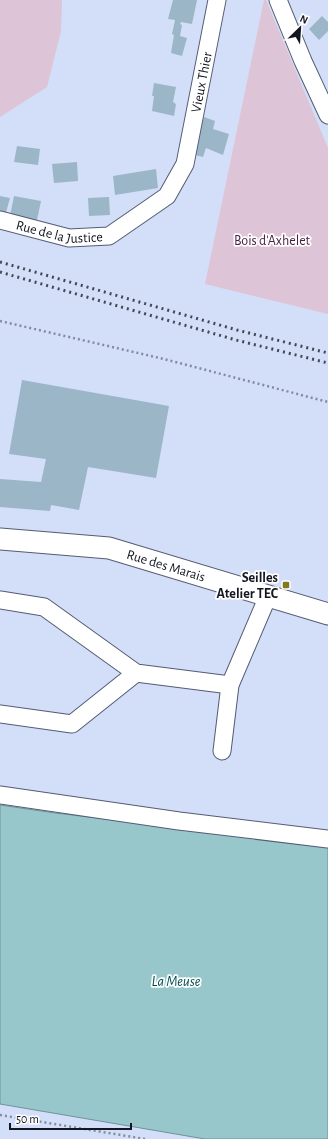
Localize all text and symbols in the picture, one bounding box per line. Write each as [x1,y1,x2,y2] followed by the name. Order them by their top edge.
[280,8,320,48] north arrow
[298,13,310,26] text: N
[189,50,215,114] street label: Vieux Thier
[14,218,103,246] street label: Rue de la Justice
[234,234,311,248] park label: Bois d'Axhelet
[125,548,207,585] street label: Rue des Marais
[217,571,279,601] place label: Seilles Atelier TEC
[281,580,291,590] marker: Seilles Atelier TEC
[152,974,201,989] water label: La Meuse
[10,1105,131,1131] scale bar
[16,1113,39,1125] text: 50 m

